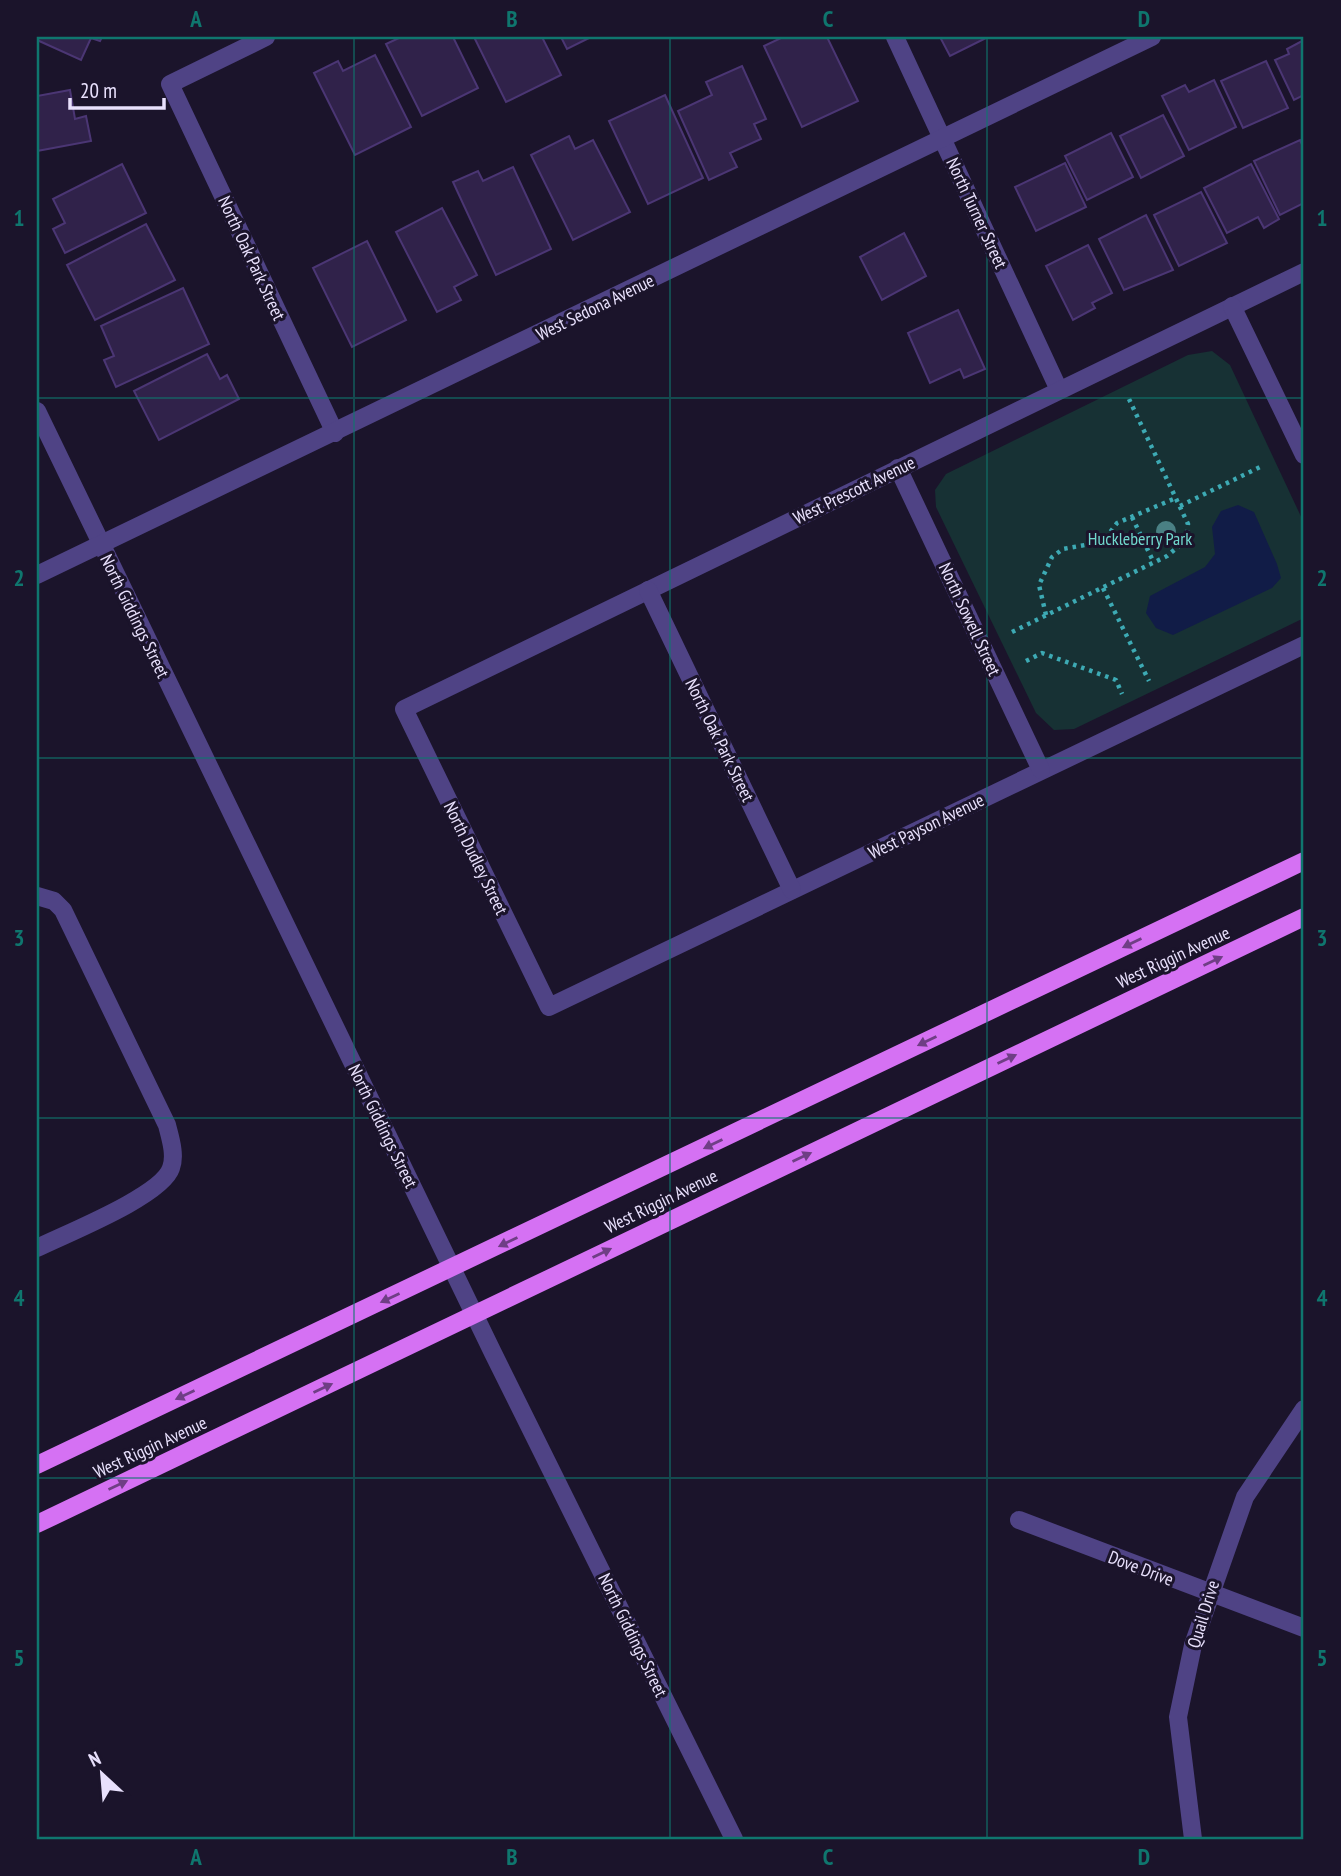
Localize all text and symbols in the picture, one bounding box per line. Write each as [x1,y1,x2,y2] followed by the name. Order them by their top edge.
[189,4,202,33] text: A
[506,4,518,33] text: B
[823,4,834,33] text: C
[1138,4,1150,33] text: D
[70,66,164,110] scale bar
[80,77,117,104] text: 20 m
[941,154,1013,272] street label: North Turner Street
[213,192,291,324] street label: North Oak Park Street
[14,203,25,232] text: 1
[1317,203,1328,232] text: 1
[532,269,658,345] street label: West Sedona Avenue
[789,451,919,529] street label: West Prescott Avenue
[1088,527,1192,550] park label: Huckleberry Park
[95,550,175,682] street label: North Giddings Street
[934,559,1006,679] street label: North Sowell Street
[14,563,25,592] text: 2
[1317,563,1328,592] text: 2
[680,675,760,805] street label: North Oak Park Street
[864,788,988,864] street label: West Payson Avenue
[439,798,513,918] street label: North Dudley Street
[1113,921,1233,993] street label: West Riggin Avenue
[14,923,25,952] text: 3
[1317,923,1328,952] text: 3
[1122,937,1142,949] one-way arrow
[1203,955,1223,967] one-way arrow
[917,1035,937,1047] one-way arrow
[997,1053,1017,1065] one-way arrow
[343,1060,423,1192] street label: North Giddings Street
[703,1138,723,1149] one-way arrow
[792,1151,812,1163] one-way arrow
[601,1164,721,1238] street label: West Riggin Avenue
[498,1236,518,1248] one-way arrow
[592,1247,612,1259] one-way arrow
[14,1283,25,1312] text: 4
[1317,1283,1328,1312] text: 4
[380,1293,401,1304] one-way arrow
[313,1382,333,1393] one-way arrow
[175,1390,195,1401] one-way arrow
[90,1411,210,1483] street label: West Riggin Avenue
[108,1480,128,1491] one-way arrow
[1105,1545,1177,1591] street label: Dove Drive
[593,1569,673,1701] street label: North Giddings Street
[1182,1577,1224,1651] street label: Quail Drive
[14,1643,25,1672] text: 5
[1317,1643,1328,1672] text: 5
[66,1740,136,1810] north arrow
[85,1746,104,1772] text: N
[189,1842,202,1871] text: A
[506,1842,518,1871] text: B
[823,1842,834,1871] text: C
[1138,1842,1150,1871] text: D

